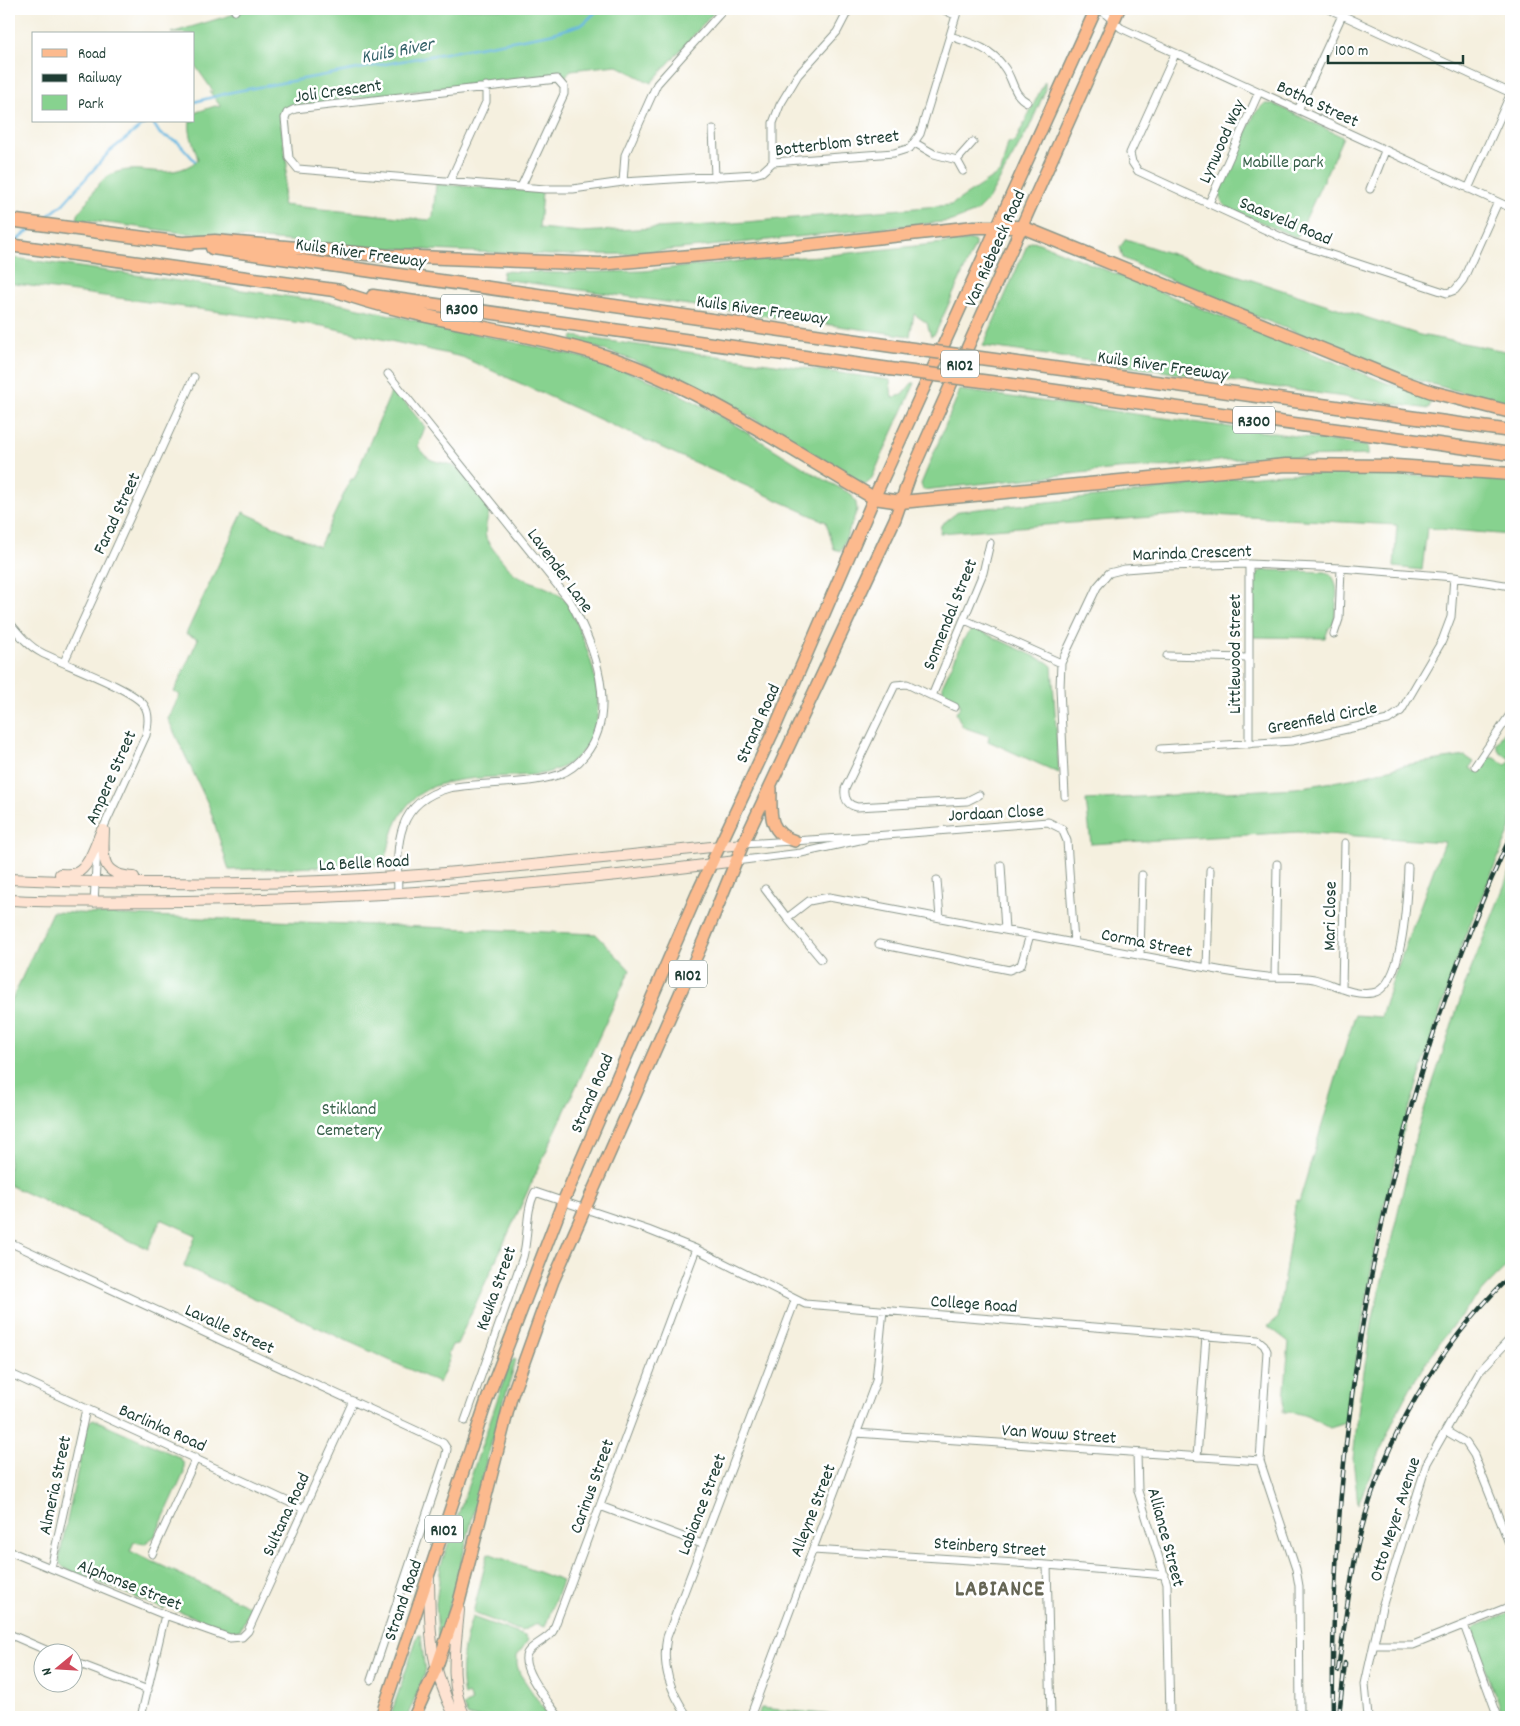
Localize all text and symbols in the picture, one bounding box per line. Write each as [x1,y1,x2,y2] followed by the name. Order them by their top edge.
[32,32,195,122] legend
[359,32,438,73] water label: Kuils River
[1328,32,1462,64] scale bar
[1335,41,1368,63] text: 100 m
[78,44,106,66] text: Road
[78,68,122,90] text: Railway
[293,74,384,111] street label: Joli Crescent
[1272,75,1362,135] street label: Botha Street
[78,94,104,116] text: Park
[1194,96,1253,188] street label: Lynwood Way
[774,124,901,164] street label: Botterblom Street
[1242,151,1324,176] park label: Mabille park
[959,187,1033,311] street label: Van Riebeeck Road
[1235,192,1335,253] street label: Saasveld Road
[294,233,428,276] street label: Kuils River Freeway
[695,290,829,333] street label: Kuils River Freeway
[441,294,483,322] road number: R300
[1096,346,1230,389] street label: Kuils River Freeway
[941,350,979,378] road number: R102
[1233,406,1275,434] road number: R300
[88,469,148,559] street label: Farad Street
[520,524,598,619] street label: Lavender Lane
[1132,540,1253,569] street label: Marinda Crescent
[918,555,985,674] street label: Sonnendal Street
[1224,594,1249,714] street label: Littlewood Street
[731,680,788,768] street label: Strand Road
[1265,697,1380,742] street label: Greenfield Circle
[80,727,144,829] street label: Ampere Street
[948,800,1045,829] street label: Jordaan Close
[318,850,410,879] street label: La Belle Road
[1318,881,1345,951] street label: Mari Close
[1099,923,1195,966] street label: Corma Street
[669,961,707,988] road number: R102
[565,1050,621,1138] street label: Strand Road
[316,1098,383,1144] park label: Stikland Cemetery
[471,1243,524,1334] street label: Keuka Street
[930,1290,1018,1321] street label: College Road
[180,1299,278,1362] street label: Lavalle Street
[114,1399,210,1460] street label: Barlinka Road
[1001,1419,1117,1452] street label: Van Wouw Street
[34,1433,79,1537] street label: Almeria Street
[565,1436,622,1538] street label: Carinus Street
[673,1450,734,1559] street label: Labiance Street
[1364,1454,1428,1585] street label: Otto Meyer Avenue
[785,1460,844,1561] street label: Alleyne Street
[257,1469,318,1561] street label: Sultana Road
[1139,1485,1190,1590] street label: Alliance Street
[425,1516,463,1542] road number: R102
[933,1532,1047,1565] street label: Steinberg Street
[73,1554,185,1619] street label: Alphonse Street
[379,1557,430,1645] street label: Strand Road
[955,1575,1045,1606] district label: LABIANCE
[32,1644,82,1694] north arrow
[37,1665,58,1678] text: N

